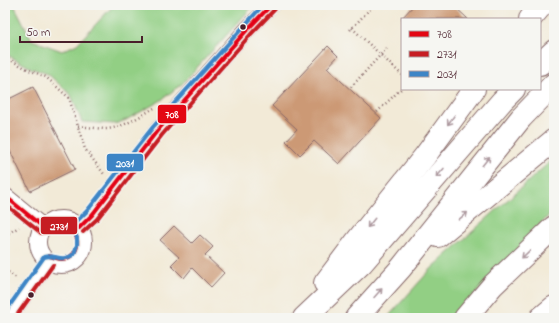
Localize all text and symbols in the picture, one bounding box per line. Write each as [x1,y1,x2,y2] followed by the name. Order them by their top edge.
[20,18,142,44] scale bar
[401,18,541,90] legend
[238,22,248,32] unlabelled marker
[26,24,50,42] text: 50 m
[437,26,452,44] text: 708
[437,46,457,64] text: 2731
[437,66,457,84] text: 2031
[157,104,187,124] line badge: 708
[165,107,180,123] text: 708
[446,115,455,126] one-way arrow
[106,153,144,172] line badge: 2031
[115,156,135,172] text: 2031
[482,156,491,166] one-way arrow
[435,167,444,178] one-way arrow
[457,211,468,220] one-way arrow
[40,216,78,235] line badge: 2731
[366,218,375,229] one-way arrow
[49,219,69,235] text: 2731
[521,249,531,259] one-way arrow
[373,288,383,298] one-way arrow
[26,290,36,300] unlabelled marker

